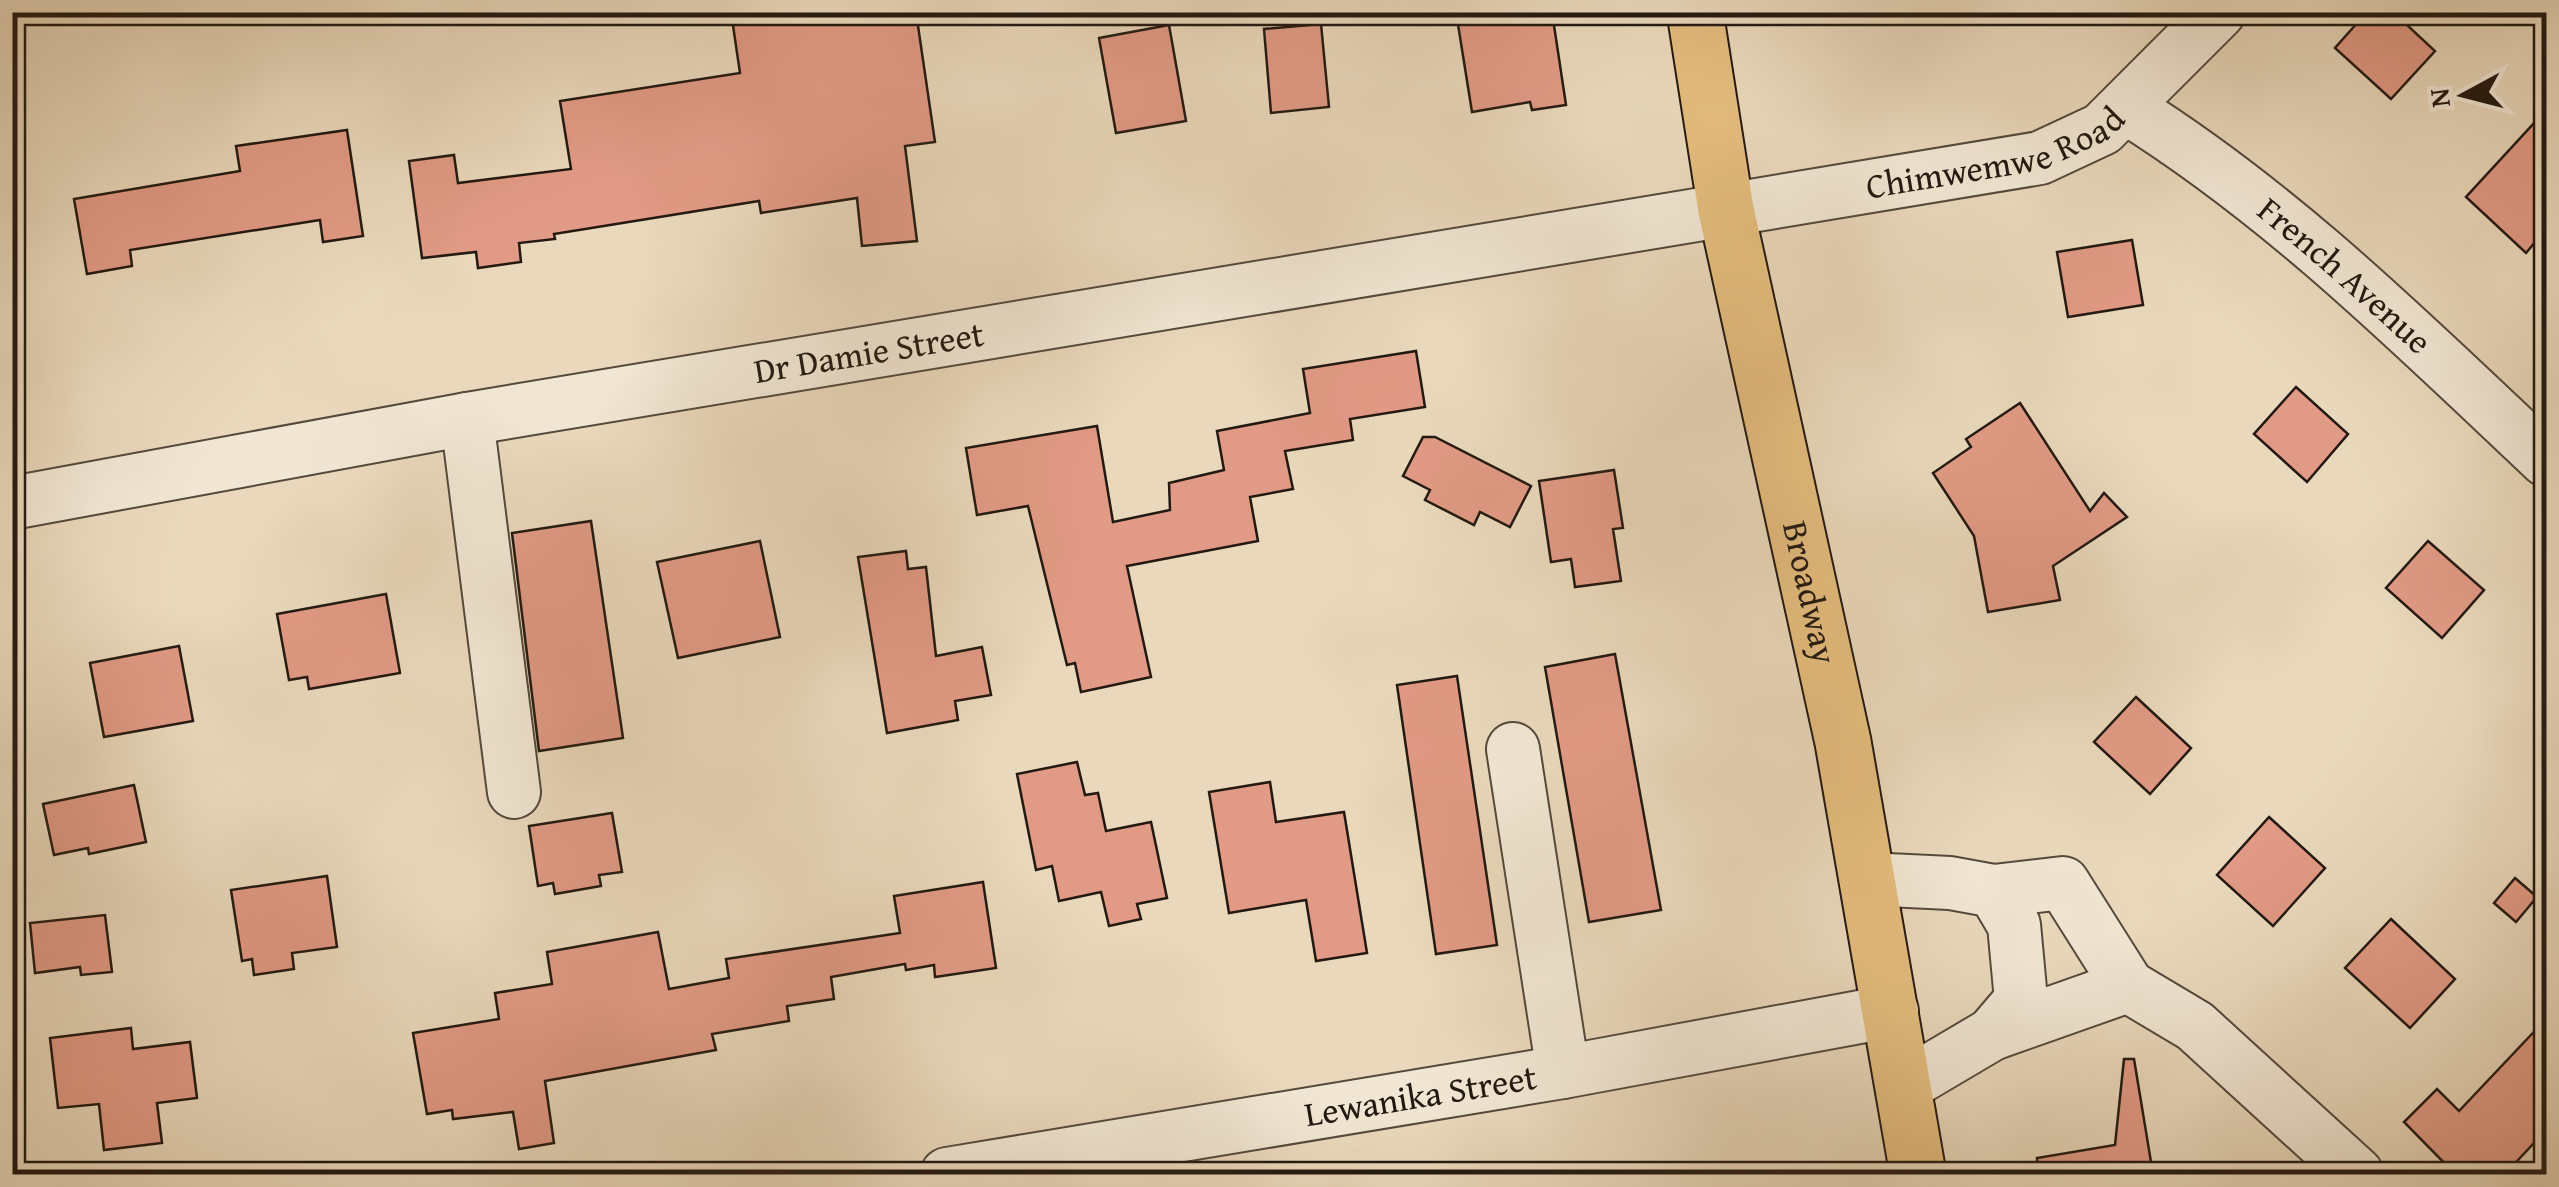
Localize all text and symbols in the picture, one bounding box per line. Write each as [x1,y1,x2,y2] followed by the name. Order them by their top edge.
[2414,45,2514,145] north arrow
[2417,86,2460,110] text: N
[1862,94,2136,211] street label: Chimwemwe Road
[2247,184,2444,365] street label: French Avenue
[750,308,988,396] street label: Dr Damie Street
[1770,516,1851,669] street label: Broadway
[1301,1051,1540,1139] street label: Lewanika Street

